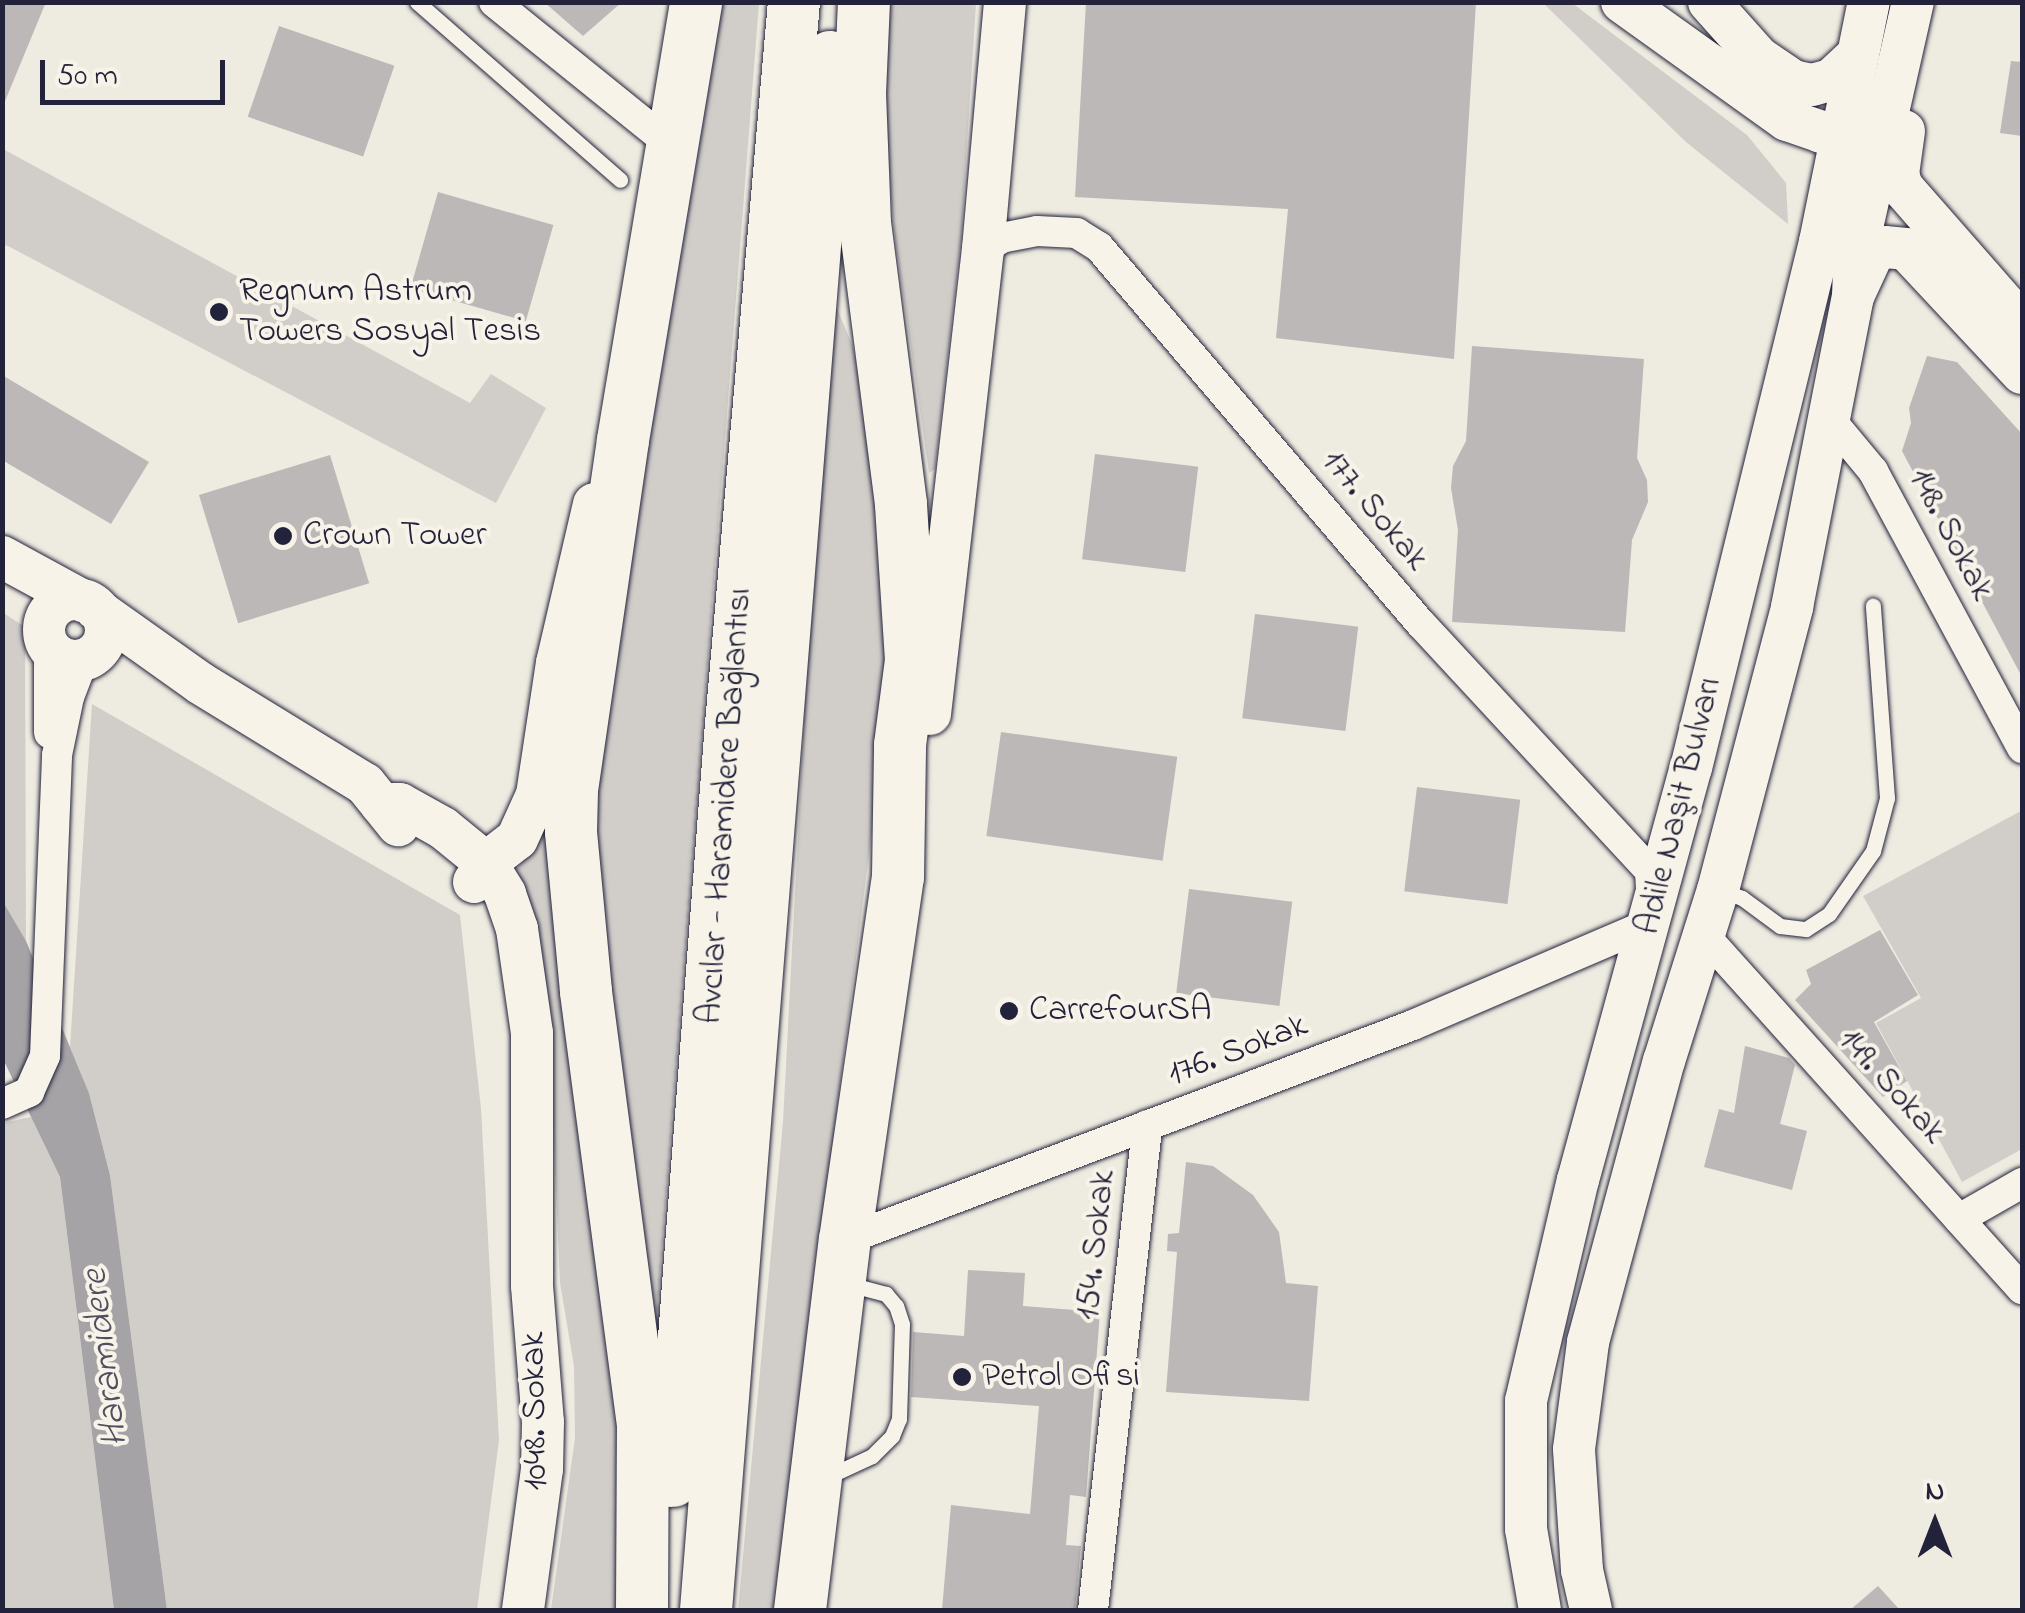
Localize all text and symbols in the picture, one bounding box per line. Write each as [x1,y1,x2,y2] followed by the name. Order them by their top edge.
[45,40,230,102] scale bar
[57,55,118,99] text: 50 m
[239,271,541,353] place label: Regnum Astrum Towers Sosyal Tesis
[208,301,230,323] marker: Regnum Astrum Towers Sosyal Tesis
[1311,442,1437,580] street label: 177. Sokak
[1898,462,2002,608] street label: 148. Sokak
[303,515,487,557] place label: Crown Tower
[272,525,294,547] marker: Crown Tower
[690,586,762,1026] street label: Avcılar - Haramidere Bağlantısı
[1628,673,1732,939] street label: Adile Naşit Bulvarı
[1029,990,1212,1032] place label: CarrefourSA
[998,1000,1020,1022] marker: CarrefourSA
[1162,1005,1314,1097] street label: 176. Sokak
[1828,1020,1954,1154] street label: 149. Sokak
[1068,1168,1126,1322] street label: 154. Sokak
[73,1267,141,1449] water label: Haramidere
[514,1331,558,1491] street label: 1048. Sokak
[982,1356,1140,1398] place label: Petrol Ofisi
[951,1366,973,1388] marker: Petrol Ofisi
[1926,1472,1944,1513] text: N
[1885,1473,1985,1573] north arrow

